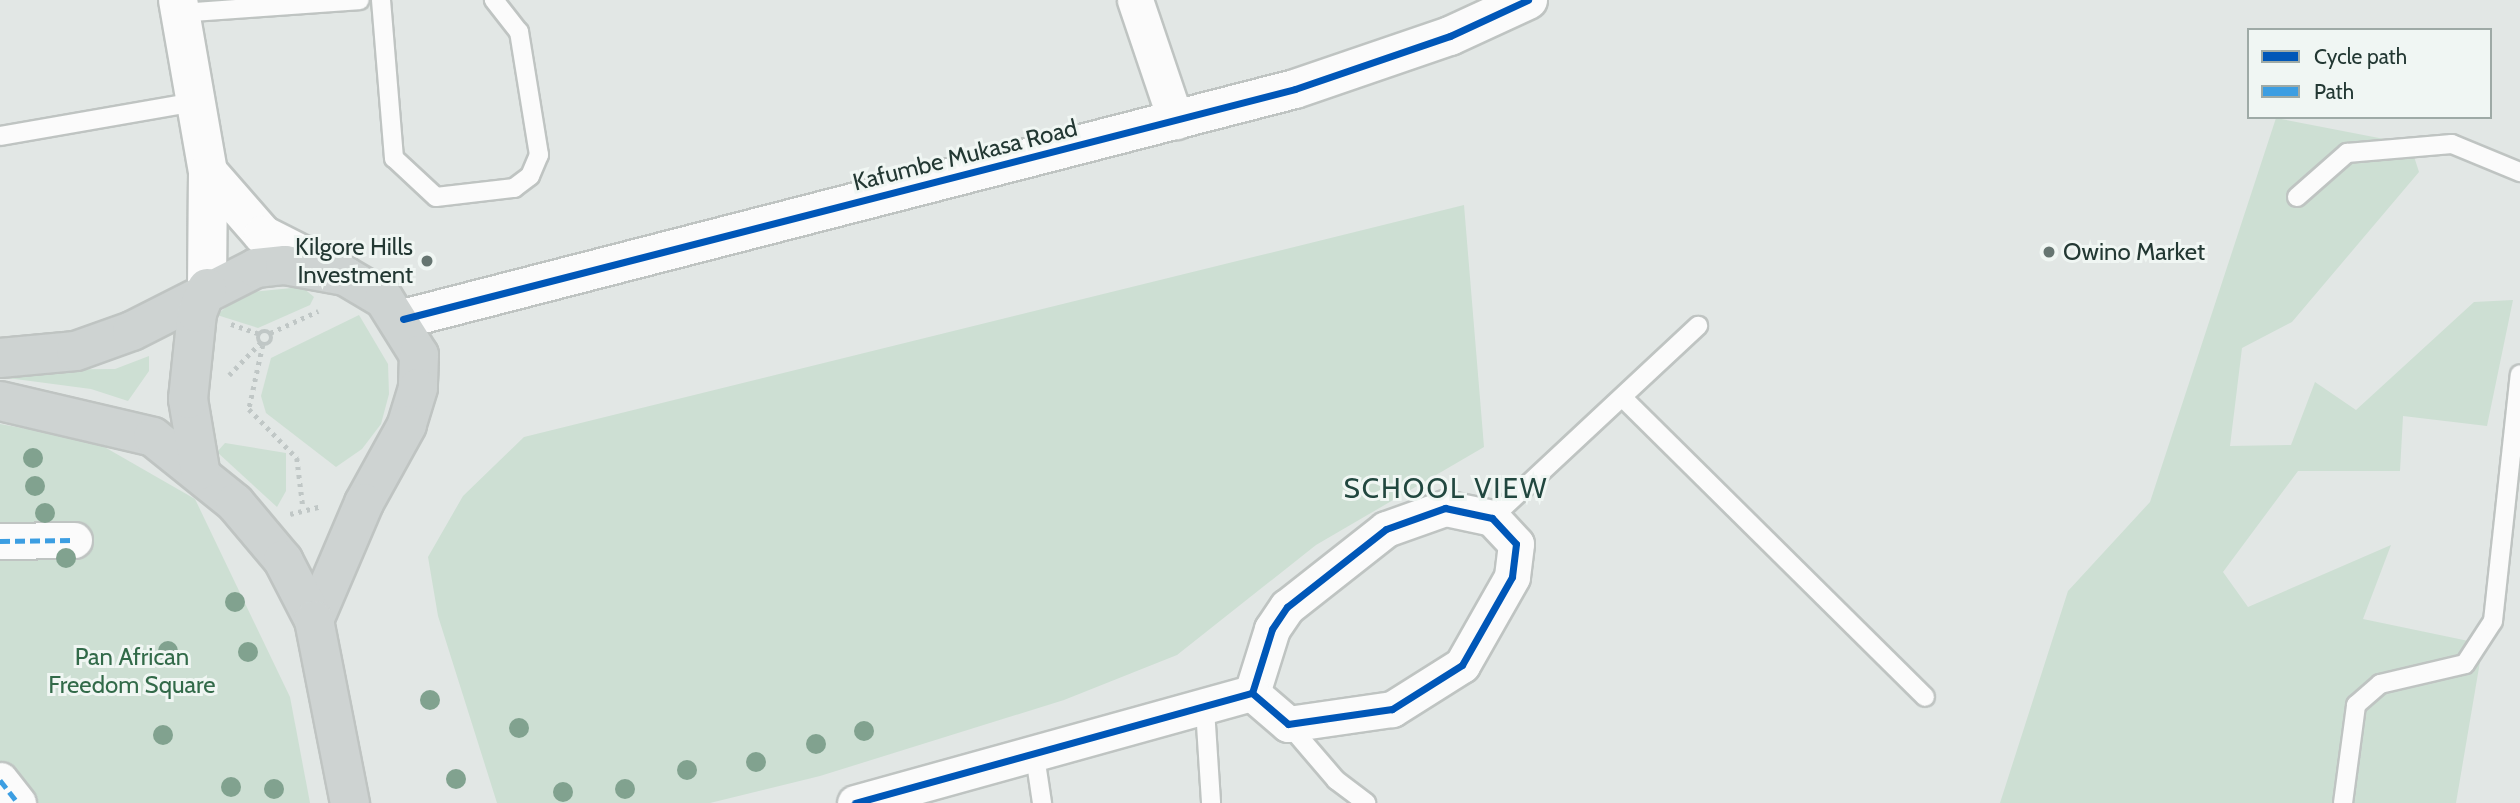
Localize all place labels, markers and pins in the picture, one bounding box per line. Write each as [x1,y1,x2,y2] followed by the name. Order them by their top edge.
[295,233,413,289] place label: Kilgore Hills Investment
[2063,238,2205,266] place label: Owino Market
[2041,244,2057,260] marker: Owino Market
[419,253,435,269] marker: Kilgore Hills Investment

